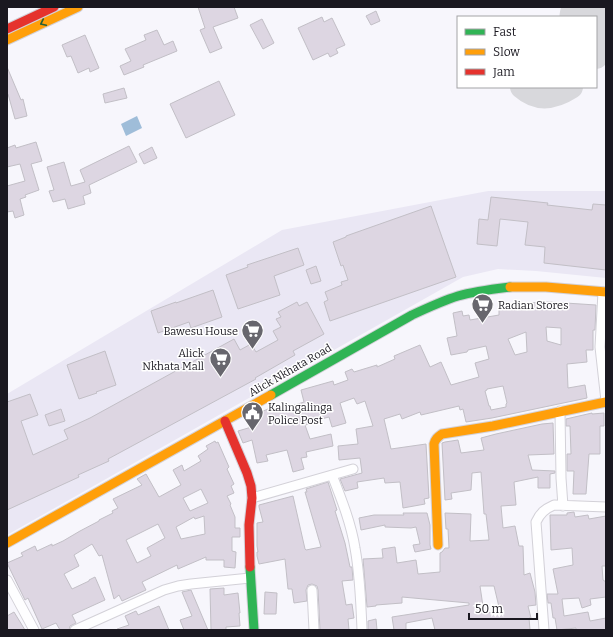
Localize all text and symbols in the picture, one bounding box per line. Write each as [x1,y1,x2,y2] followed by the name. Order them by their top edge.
[457,16,597,88] legend
[39,18,47,26] one-way arrow
[493,25,517,39] text: Fast
[493,45,520,59] text: Slow
[492,65,515,79] text: Jam
[469,292,495,325] supermarket icon: Radian Stores
[498,299,568,312] place label: Radian Stores
[240,318,266,351] supermarket icon: Bawesu House
[164,325,238,338] place label: Bawesu House
[246,341,334,399] street label: Alick Nkhata Road
[207,346,233,379] supermarket icon: Alick Nkhata Mall
[142,347,205,373] place label: Alick Nkhata Mall
[239,400,265,433] public building icon: Kalingalinga Police Post
[268,401,332,427] place label: Kalingalinga Police Post
[469,595,537,621] scale bar
[475,602,504,616] text: 50 m

